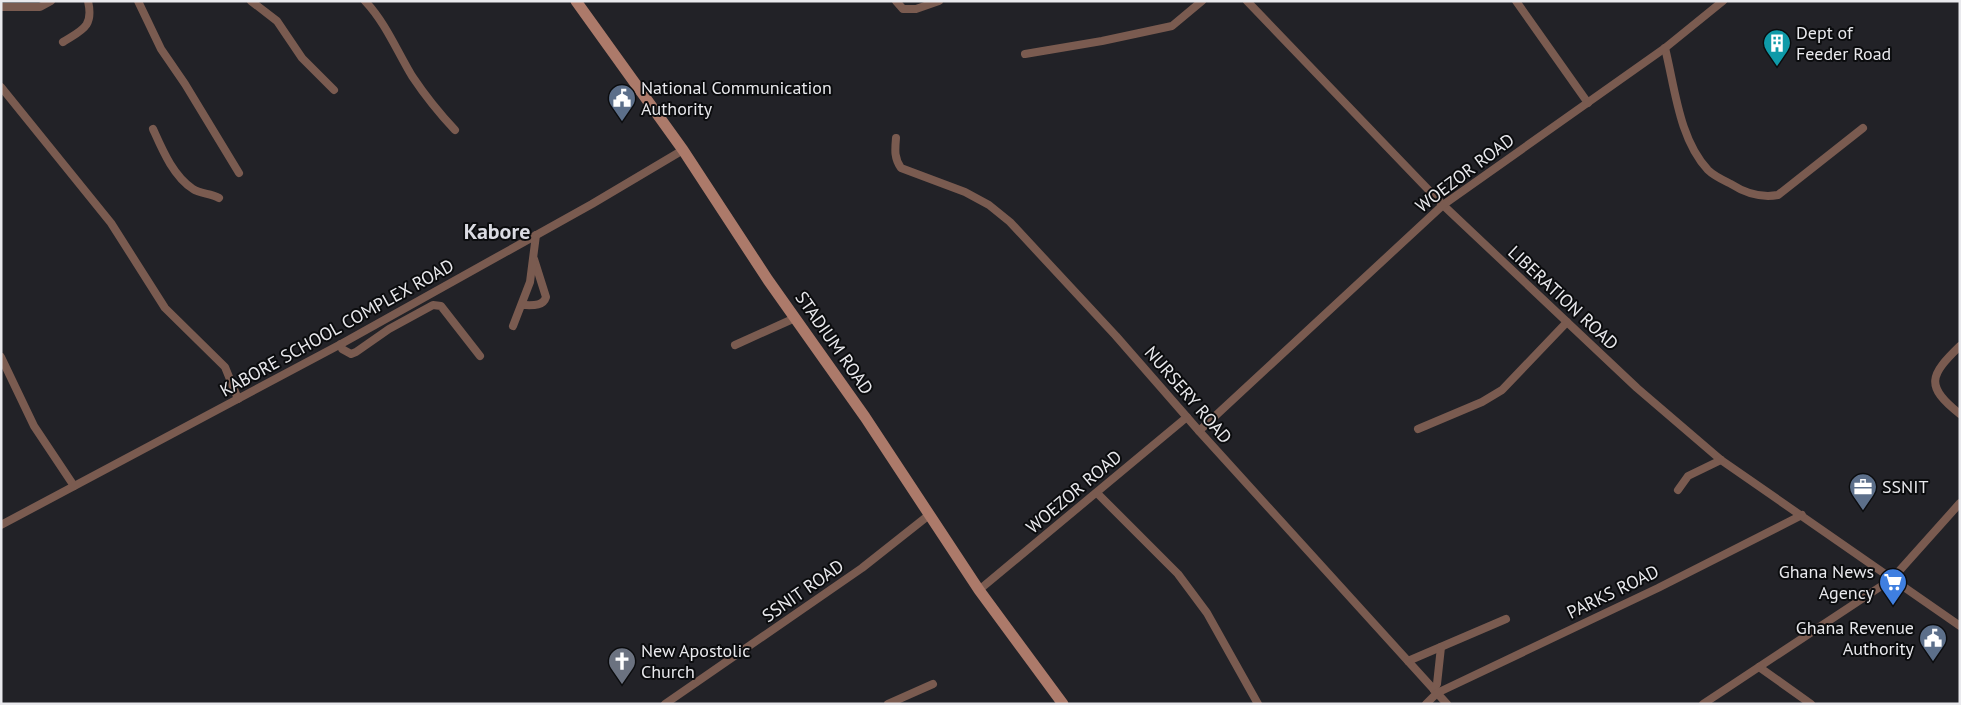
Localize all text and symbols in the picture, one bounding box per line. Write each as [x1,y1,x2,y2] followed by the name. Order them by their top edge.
[1796,21,1891,65] place label: Dept of Feeder Road
[1762,28,1792,67] building icon: Dept of Feeder Road
[641,76,832,120] place label: National Communication Authority
[607,83,637,122] public building icon: National Communication Authority
[1411,128,1519,217] street label: WOEZOR ROAD
[464,217,530,245] district label: Kabore
[1503,241,1623,355] street label: LIBERATION ROAD
[216,254,458,402] street label: KABORE SCHOOL COMPLEX ROAD
[790,287,878,399] street label: STADIUM ROAD
[1140,341,1237,448] street label: NURSERY ROAD
[1021,445,1126,538] street label: WOEZOR ROAD
[1848,472,1878,511] office icon: SSNIT
[1882,475,1928,498] place label: SSNIT
[757,554,848,627] street label: SSNIT ROAD
[1563,559,1663,624] street label: PARKS ROAD
[1779,560,1875,604] place label: Ghana News Agency
[1878,567,1908,606] supermarket icon: Ghana News Agency
[1796,616,1915,660] place label: Ghana Revenue Authority
[1918,623,1948,662] public building icon: Ghana Revenue Authority
[641,639,750,683] place label: New Apostolic Church
[607,646,637,685] church icon: New Apostolic Church

